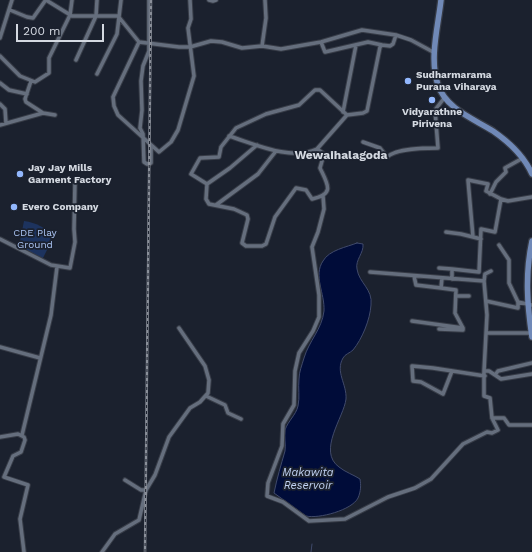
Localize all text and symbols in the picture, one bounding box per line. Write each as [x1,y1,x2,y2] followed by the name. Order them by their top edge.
[18,16,106,42] scale bar
[23,24,60,38] text: 200 m
[416,69,497,92] place label: Sudharmarama Purana Viharaya
[403,76,413,86] marker: Sudharmarama Purana Viharaya
[427,95,437,105] marker: Vidyarathne Pirivena
[402,106,462,130] place label: Vidyarathne Pirivena
[294,148,388,162] district label: Wewaihalagoda
[28,162,111,186] place label: Jay Jay Mills Garment Factory
[15,169,25,179] marker: Jay Jay Mills Garment Factory
[22,201,98,213] place label: Evero Company
[9,202,19,212] marker: Evero Company
[13,227,57,250] park label: CDE Play Ground
[282,466,334,492] water label: Makawita Reservoir

